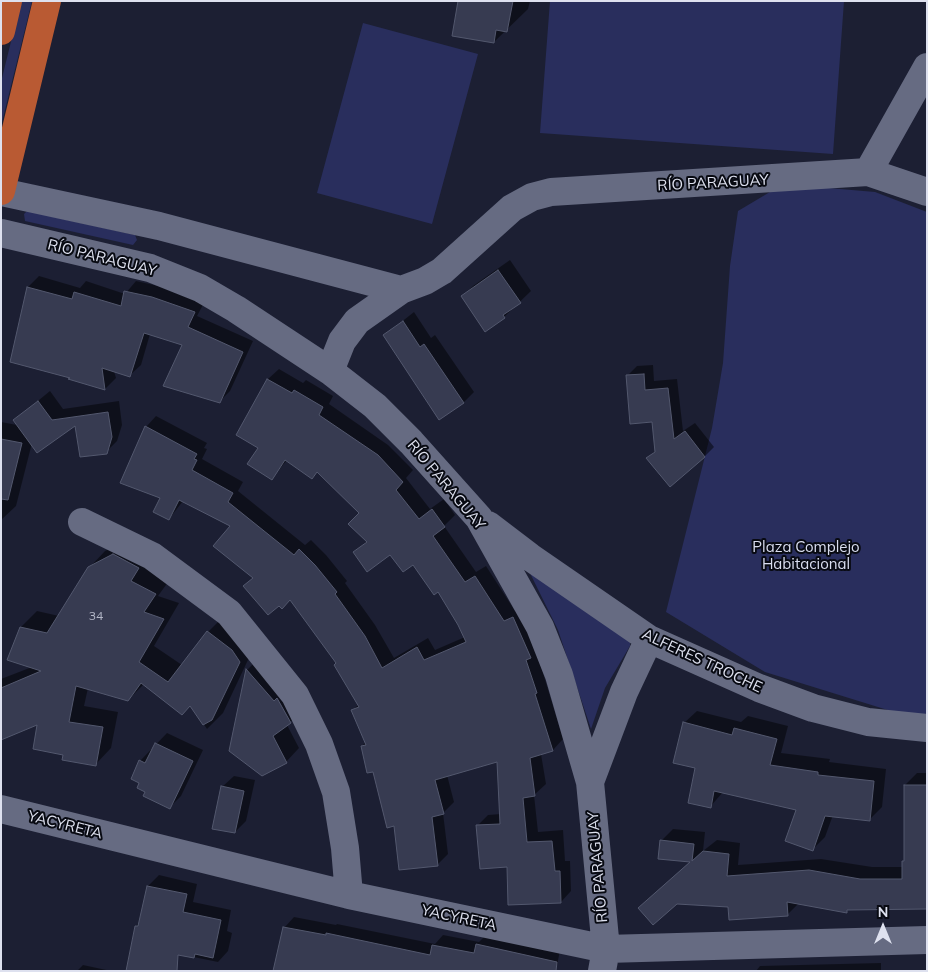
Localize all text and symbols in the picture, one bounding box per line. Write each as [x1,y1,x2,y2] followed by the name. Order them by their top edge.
[657,171,769,195] street label: RÍO PARAGUAY
[46,236,158,280] street label: RÍO PARAGUAY
[403,436,489,534] street label: RÍO PARAGUAY
[752,538,860,573] park label: Plaza Complejo Habitacional
[89,609,103,623] house number: 34
[639,625,765,697] street label: ALFERES TROCHE
[26,807,104,843] street label: YACYRETA
[584,811,612,923] street label: RÍO PARAGUAY
[420,901,498,935] street label: YACYRETA
[858,902,908,952] north arrow
[878,903,888,921] text: N

